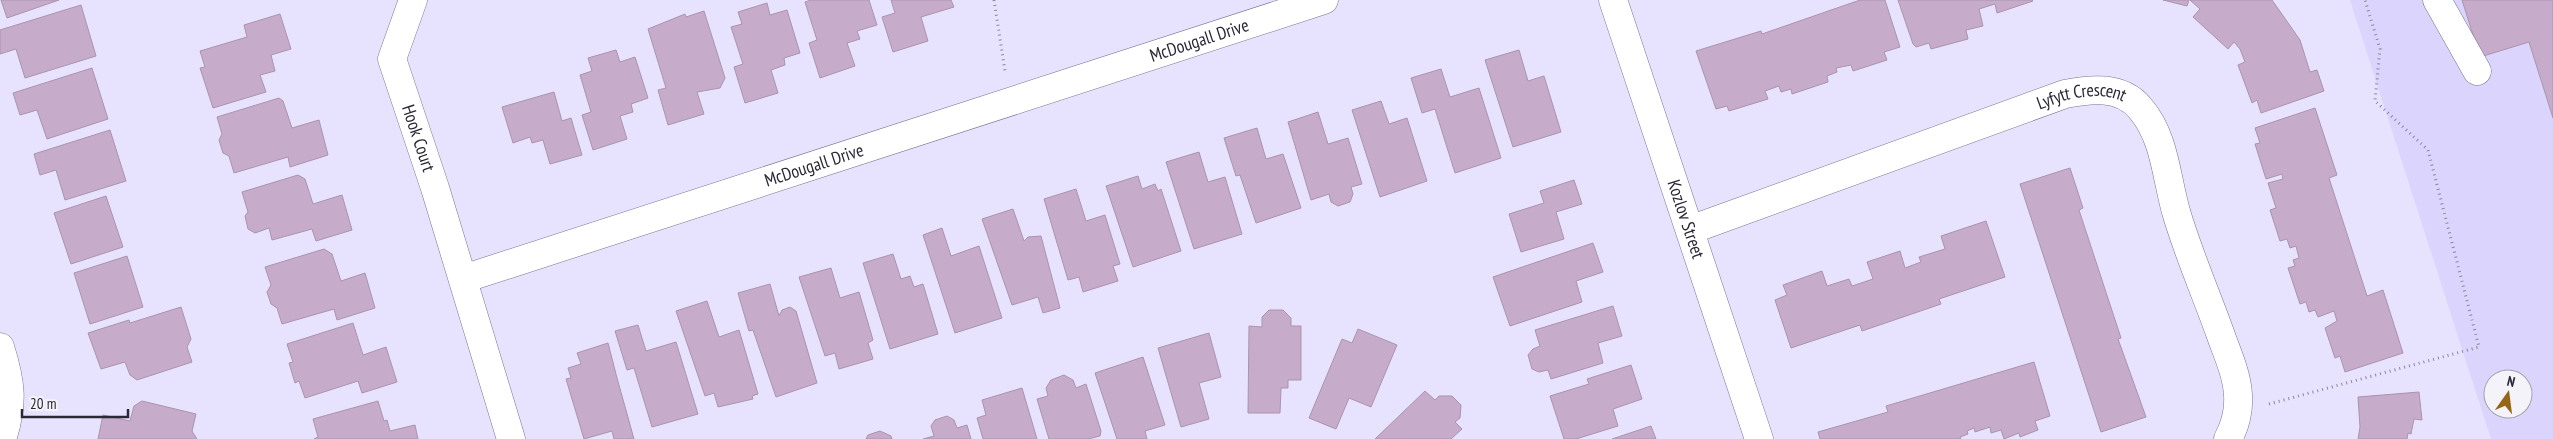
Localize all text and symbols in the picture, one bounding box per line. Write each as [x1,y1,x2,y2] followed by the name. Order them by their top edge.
[1147,13,1252,67] street label: McDougall Drive
[2033,78,2130,114] street label: Lyfytt Crescent
[397,101,441,174] street label: Hook Court
[761,138,866,192] street label: McDougall Drive
[1663,177,1710,261] street label: Kozlov Street
[2483,369,2533,419] north arrow
[2505,372,2517,391] text: N
[22,386,129,418] scale bar
[30,394,56,413] text: 20 m

